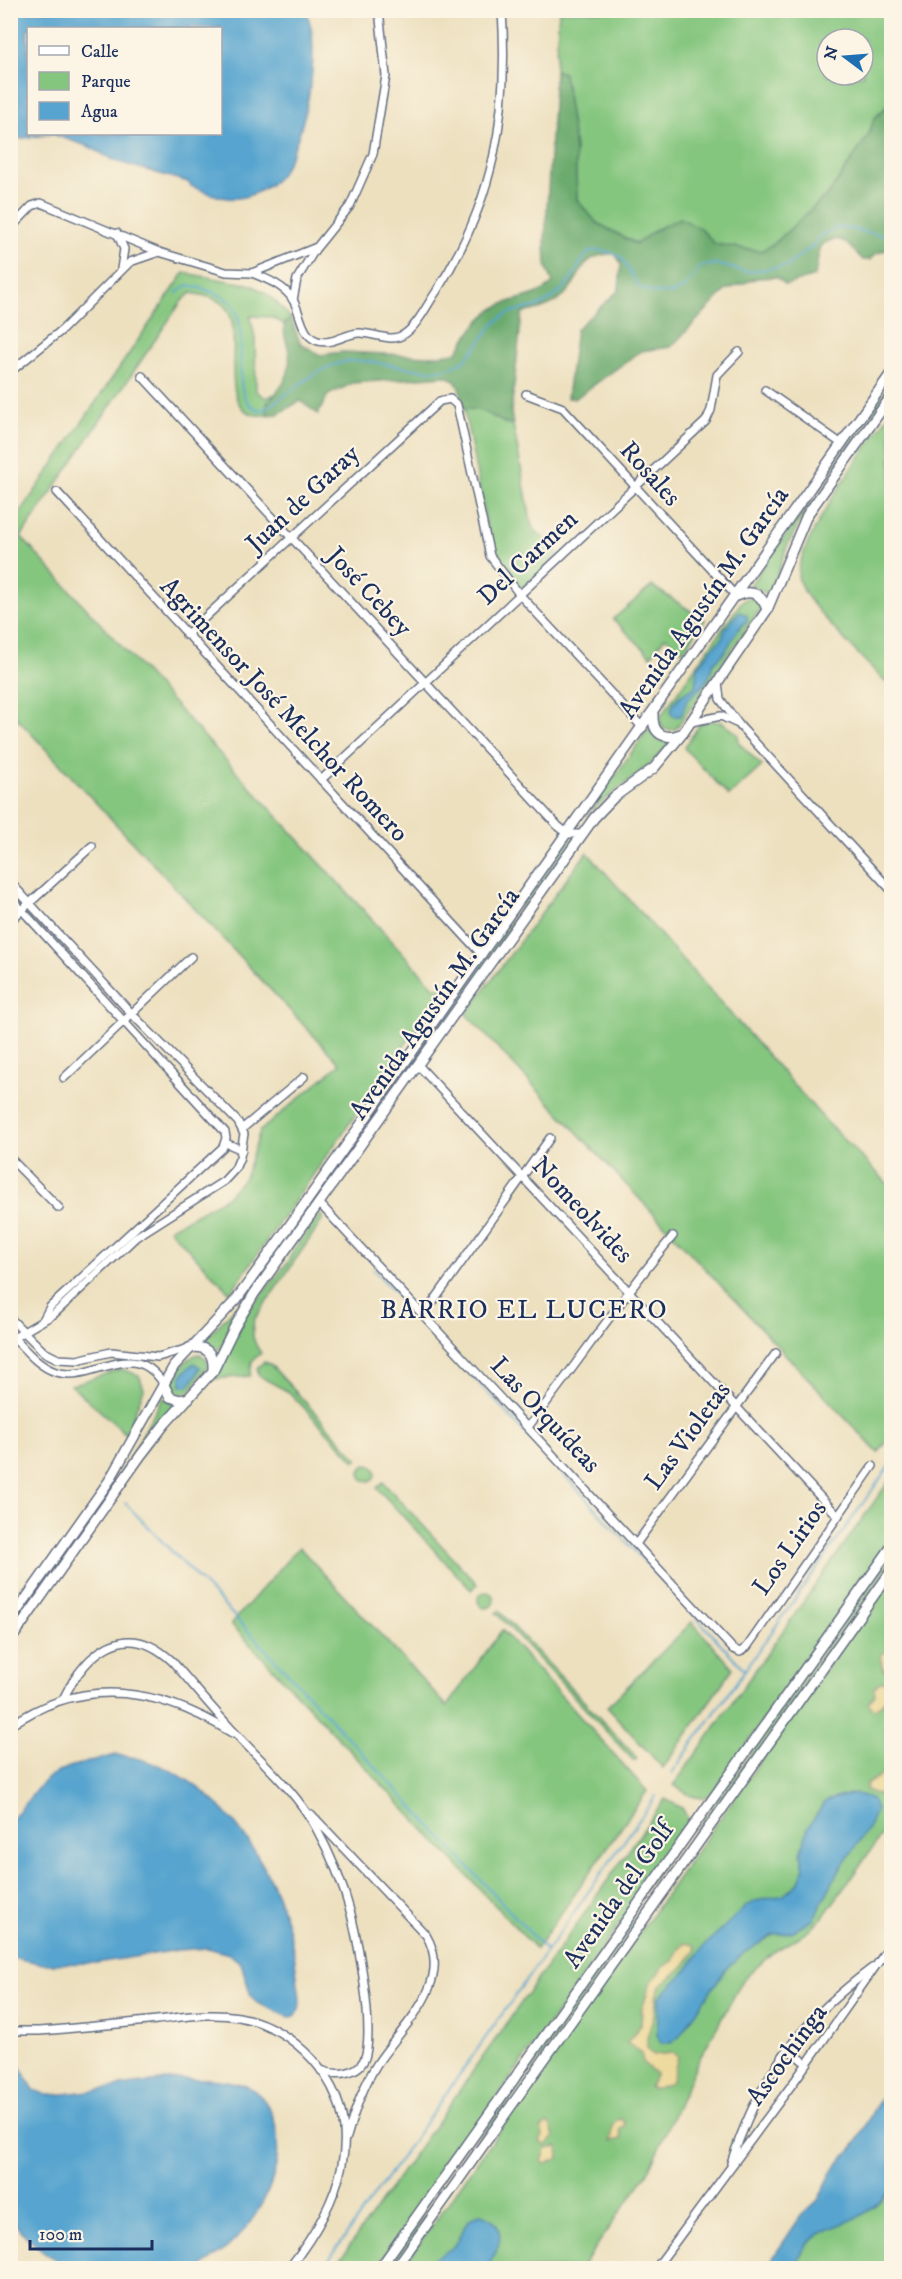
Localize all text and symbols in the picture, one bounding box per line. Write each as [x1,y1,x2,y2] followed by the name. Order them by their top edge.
[27,27,222,135] legend
[815,27,875,87] north arrow
[81,41,119,63] text: Calle
[820,44,843,62] text: N
[81,71,131,93] text: Parque
[81,101,118,123] text: Agua
[612,434,688,514] street label: Rosales
[238,437,367,562] street label: Juan de Garay
[611,481,797,725] street label: Avenida Agustín M. García
[471,503,585,613] street label: Del Carmen
[318,539,419,644] street label: José Cebey
[153,571,415,849] street label: Agrimensor José Melchor Romero
[342,882,528,1126] street label: Avenida Agustín M. García
[524,1150,640,1270] street label: Nomeolvides
[380,1293,668,1327] district label: BARRIO EL LUCERO
[483,1350,607,1480] street label: Las Orquídeas
[638,1375,738,1497] street label: Las Violetas
[745,1494,835,1602] street label: Los Lirios
[556,1812,684,1975] street label: Avenida del Golf
[739,1998,835,2112] street label: Ascochinga
[30,2213,152,2251] scale bar
[39,2224,82,2246] text: 100 m

